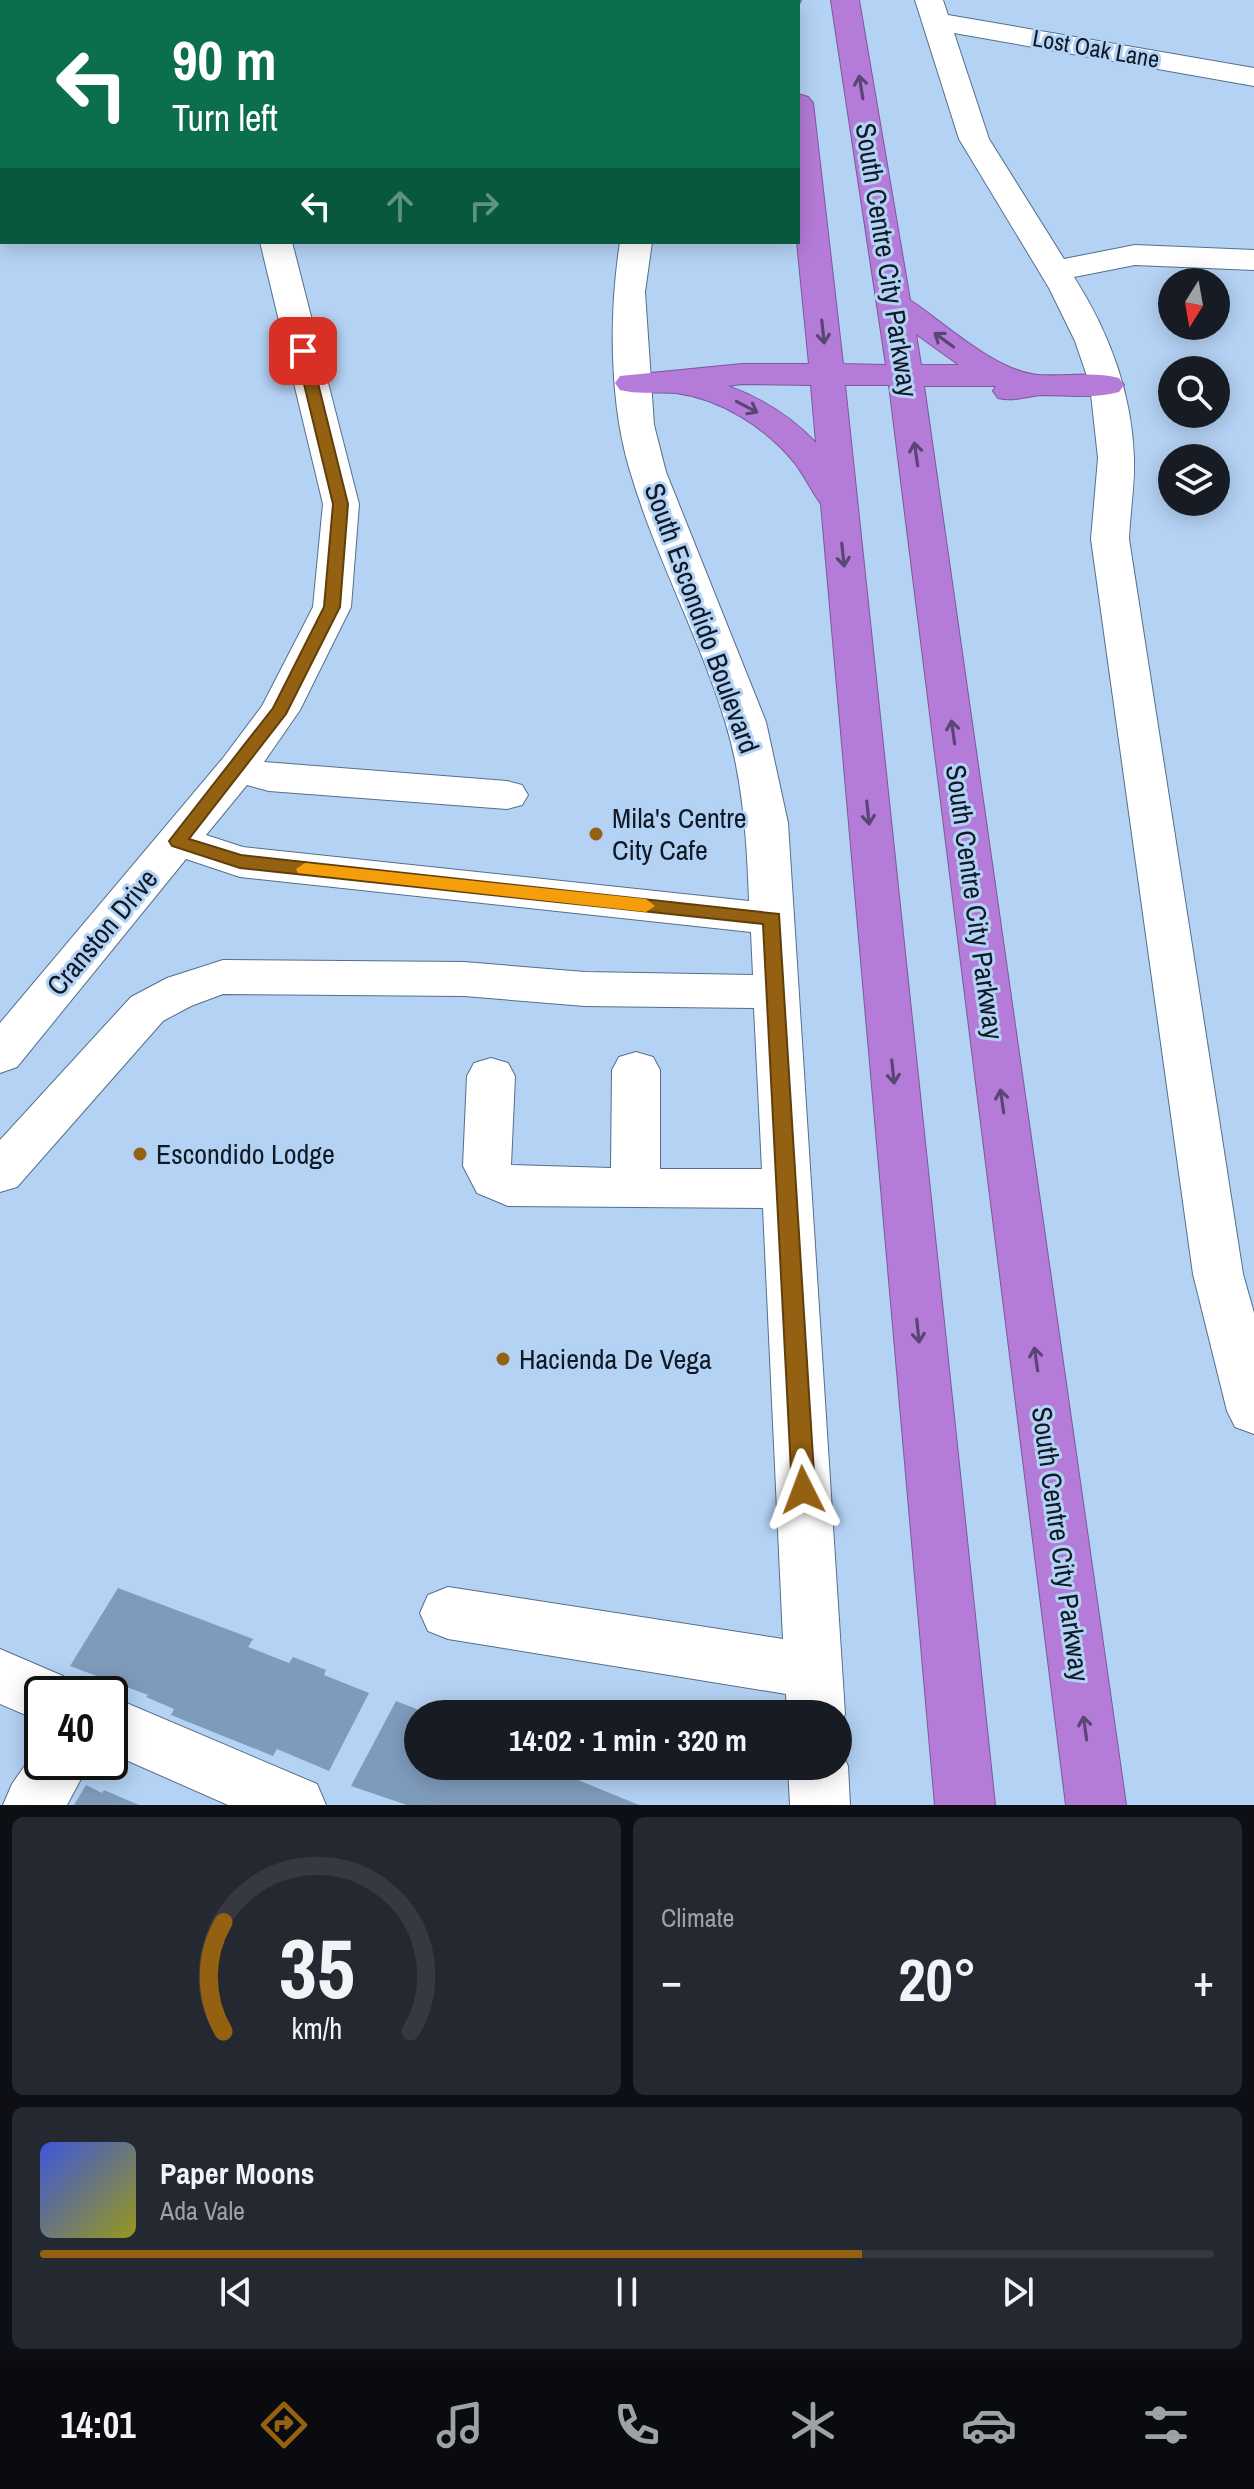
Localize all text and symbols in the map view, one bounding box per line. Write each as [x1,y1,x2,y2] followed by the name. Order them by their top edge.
[1030,21,1162,75] street label: Lost Oak Lane
[172,22,277,97] text: 90 m
[40,32,144,136] icon: left
[853,75,868,100] one-way arrow
[172,94,278,142] text: Turn left
[847,120,928,400] street label: South Centre City Parkway
[294,184,338,228] icon: left
[378,184,422,228] icon: ahead
[462,184,506,228] icon: right
[1158,268,1230,340] north arrow
[1158,268,1230,516] map controls
[269,317,337,385] pin
[815,318,830,344] one-way arrow
[281,329,325,373] icon: arrive
[934,332,956,348] one-way arrow
[1158,356,1230,428] button: search
[735,399,758,415] one-way arrow
[908,442,923,467] one-way arrow
[1158,444,1230,516] button: layers
[635,478,769,758] street label: South Escondido Boulevard
[835,541,850,568] one-way arrow
[945,720,960,746] one-way arrow
[937,762,1013,1042] street label: South Centre City Parkway
[612,799,747,869] place label: Mila's Centre City Cafe
[861,799,876,826] one-way arrow
[587,825,605,843] marker: Mila's Centre City Cafe
[38,861,166,1003] street label: Cranston Drive
[886,1058,901,1085] one-way arrow
[994,1089,1009,1114] one-way arrow
[156,1135,335,1173] place label: Escondido Lodge
[131,1145,149,1163] marker: Escondido Lodge
[911,1317,926,1344] one-way arrow
[519,1340,712,1378] place label: Hacienda De Vega
[1028,1347,1043,1372] one-way arrow
[494,1350,512,1368] marker: Hacienda De Vega
[1023,1404,1099,1684] street label: South Centre City Parkway
[761,1448,845,1532] position arrow
[24,1676,128,1780] speed limit sign: 40
[1078,1715,1093,1742] one-way arrow
[509,1720,747,1760] text: 14:02 · 1 min · 320 m
[661,1900,734,1935] text: Climate
[279,1912,354,2024] text: 35
[898,1939,977,2020] text: 20°
[661,1950,682,2010] text: −
[1193,1950,1214,2010] text: +
[291,2009,342,2048] text: km/h
[160,2153,314,2193] text: Paper Moons
[160,2193,245,2228] text: Ada Vale
[214,2270,258,2314] icon: previous
[605,2270,649,2314] icon: pause
[996,2270,1040,2314] icon: next
[256,2397,312,2453] icon: directions
[432,2397,488,2453] icon: music
[609,2397,665,2453] icon: phone
[785,2397,841,2453] icon: climate
[961,2397,1017,2453] icon: car
[1138,2397,1194,2453] icon: filters
[60,2401,136,2449] text: 14:01

